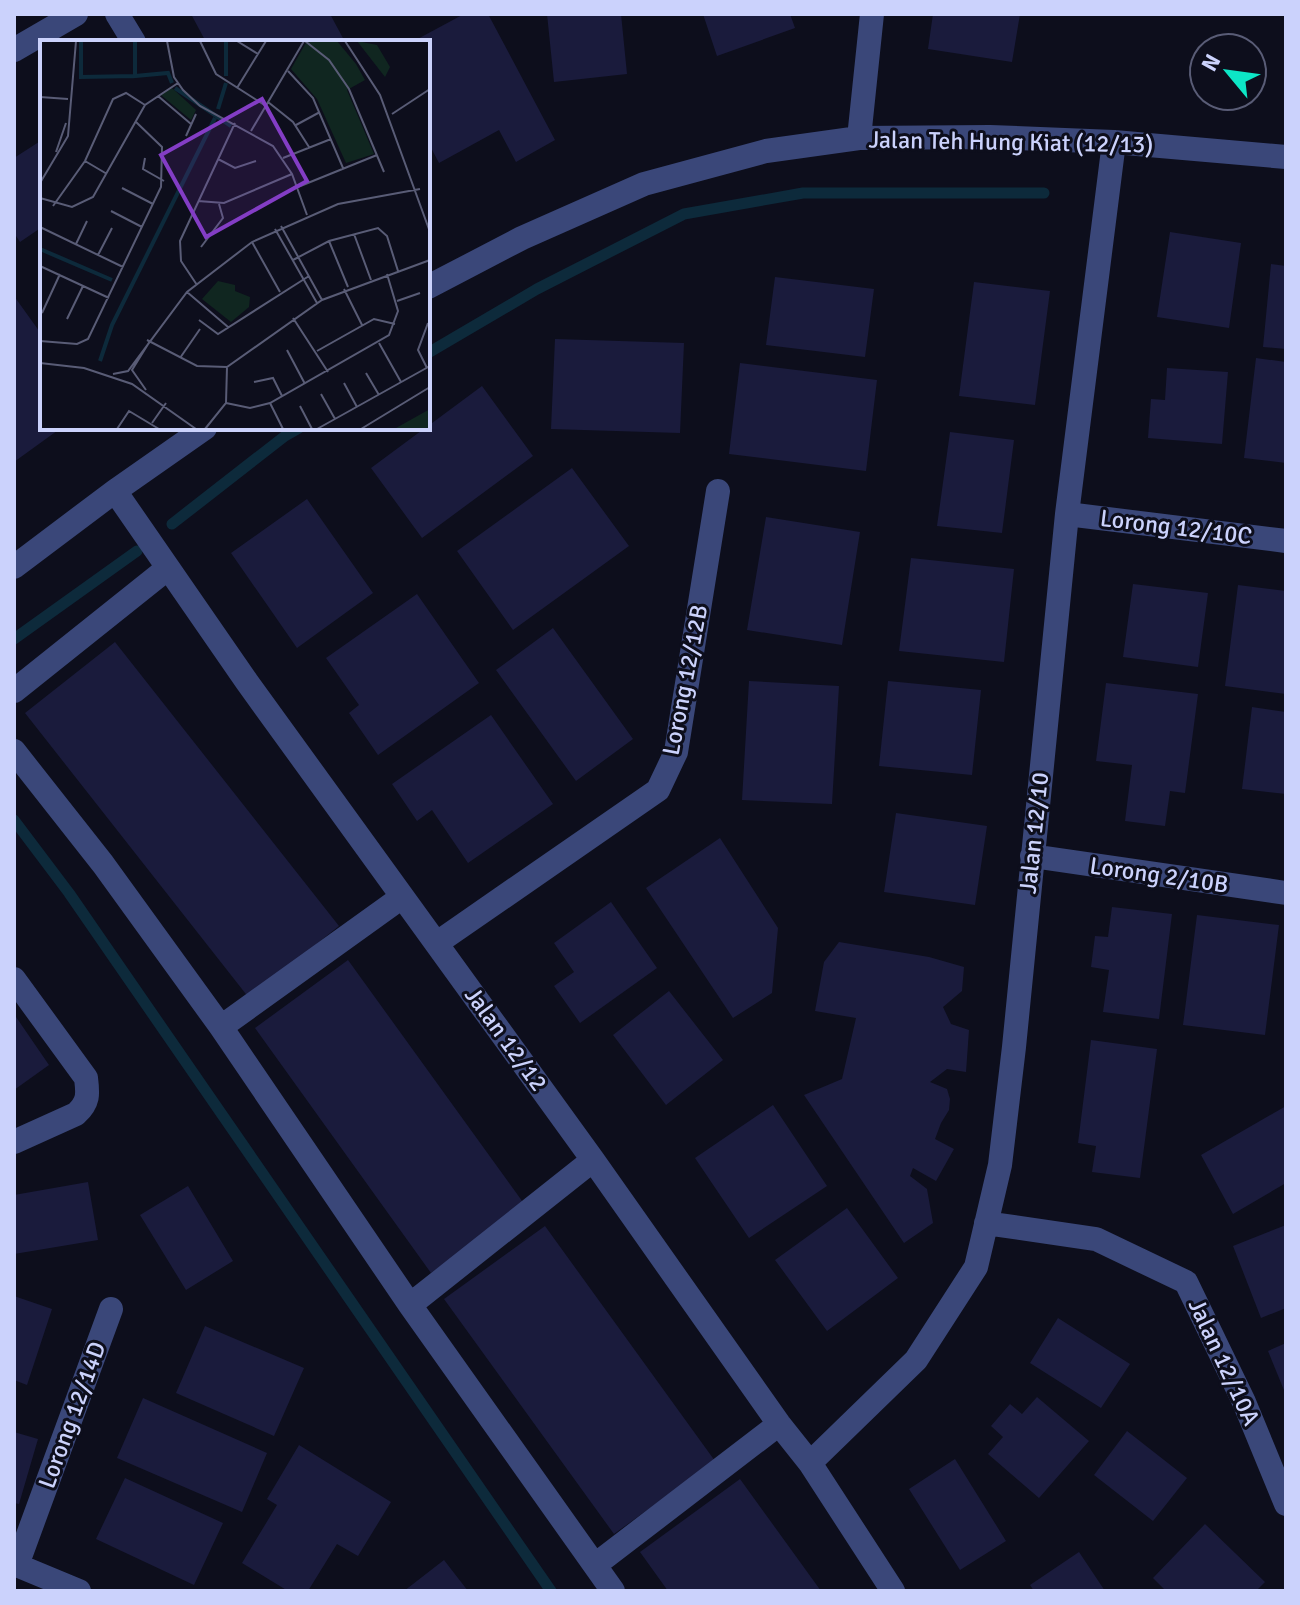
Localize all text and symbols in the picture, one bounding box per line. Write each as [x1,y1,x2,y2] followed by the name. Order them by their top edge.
[1188,32,1268,112] north arrow
[40,40,430,430] inset map
[1195,49,1226,76] text: N
[868,125,1154,159] street label: Jalan Teh Hung Kiat (12/13)
[1098,503,1254,551] street label: Lorong 12/10C
[656,602,714,758] street label: Lorong 12/12B
[1013,771,1055,895] street label: Jalan 12/10
[1088,850,1230,900] street label: Lorong 2/10B
[458,981,554,1097] street label: Jalan 12/12
[1182,1294,1267,1431] street label: Jalan 12/10A
[32,1338,112,1492] street label: Lorong 12/14D

